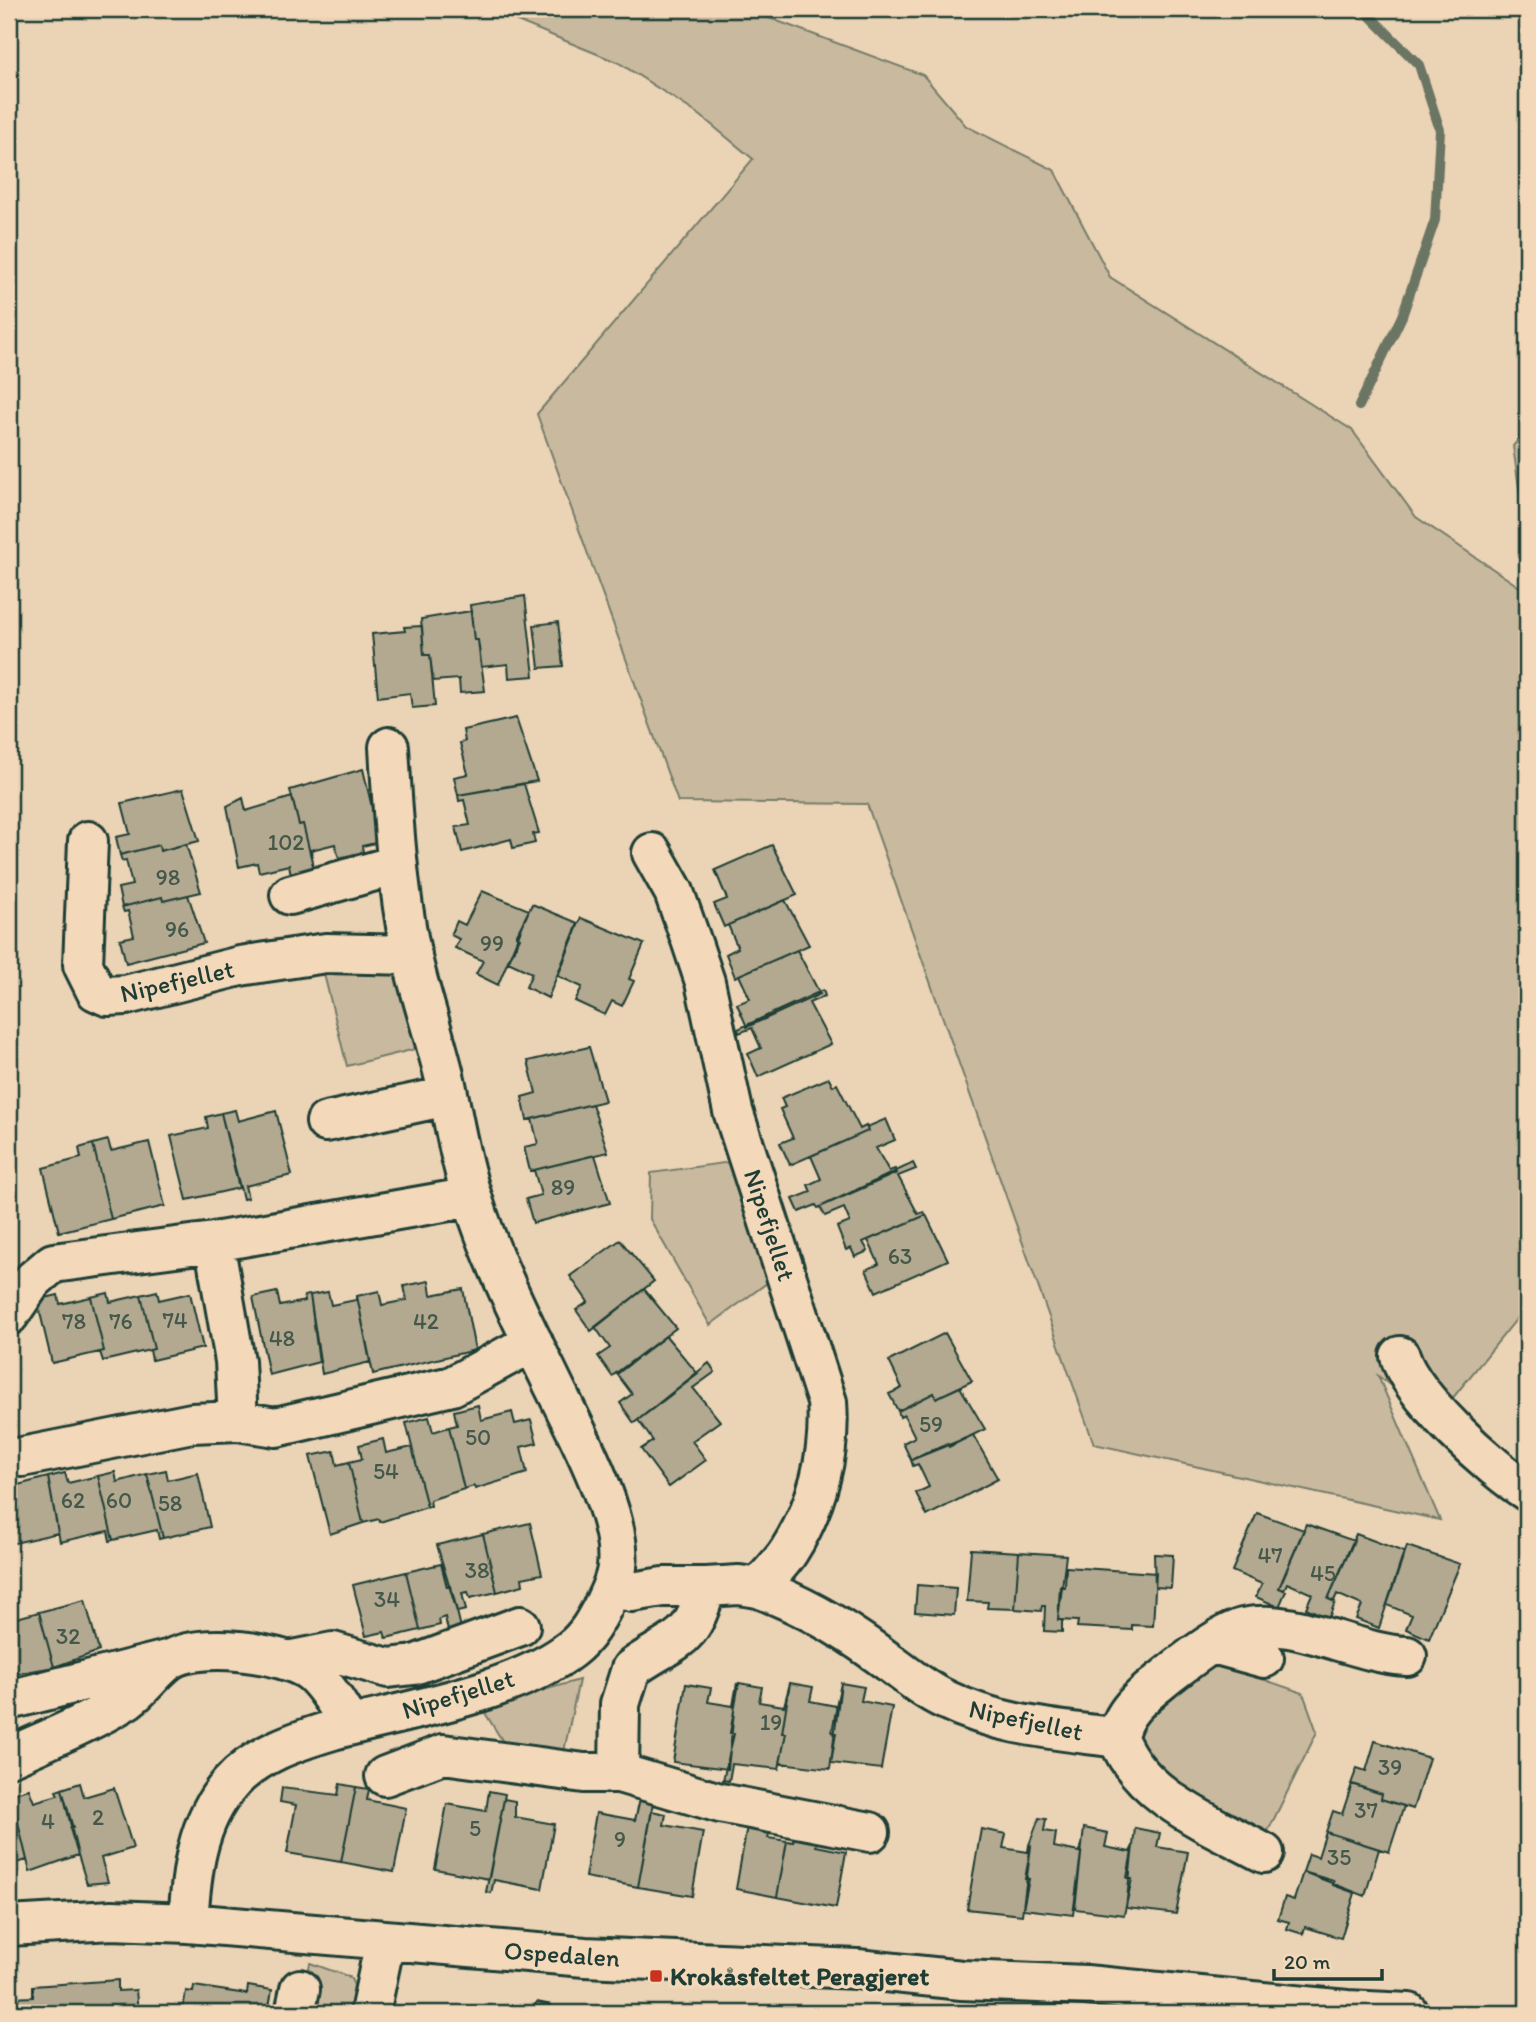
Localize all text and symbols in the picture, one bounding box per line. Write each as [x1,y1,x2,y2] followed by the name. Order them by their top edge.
[268,828,304,856] house number: 102
[156,863,180,891] house number: 98
[165,915,189,943] house number: 96
[480,929,504,957] house number: 99
[117,952,237,1010] street label: Nipefjellet
[737,1165,803,1285] street label: Nipefjellet
[551,1173,575,1201] house number: 89
[888,1242,912,1270] house number: 63
[162,1306,188,1334] house number: 74
[62,1307,86,1335] house number: 78
[109,1307,133,1335] house number: 76
[413,1307,439,1335] house number: 42
[269,1324,295,1352] house number: 48
[919,1410,943,1438] house number: 59
[465,1423,491,1451] house number: 50
[373,1457,399,1485] house number: 54
[61,1486,85,1514] house number: 62
[106,1486,132,1514] house number: 60
[158,1489,182,1517] house number: 58
[1257,1541,1283,1569] house number: 47
[464,1556,490,1584] house number: 38
[1310,1559,1336,1587] house number: 45
[374,1585,400,1613] house number: 34
[56,1622,80,1650] house number: 32
[398,1662,518,1726] street label: Nipefjellet
[966,1692,1086,1748] street label: Nipefjellet
[760,1708,782,1736] house number: 19
[1378,1753,1402,1781] house number: 39
[1354,1796,1378,1824] house number: 37
[92,1803,104,1831] house number: 2
[41,1807,55,1835] house number: 4
[469,1814,481,1842] house number: 5
[614,1825,626,1853] house number: 9
[1327,1843,1351,1871] house number: 35
[503,1934,621,1974] street label: Ospedalen
[1274,1938,1382,1982] scale bar
[1284,1949,1331,1974] text: 20 m
[670,1960,930,1992] place label: Krokåsfeltet Peragjeret
[648,1968,664,1984] marker: Krokåsfeltet Peragjeret

